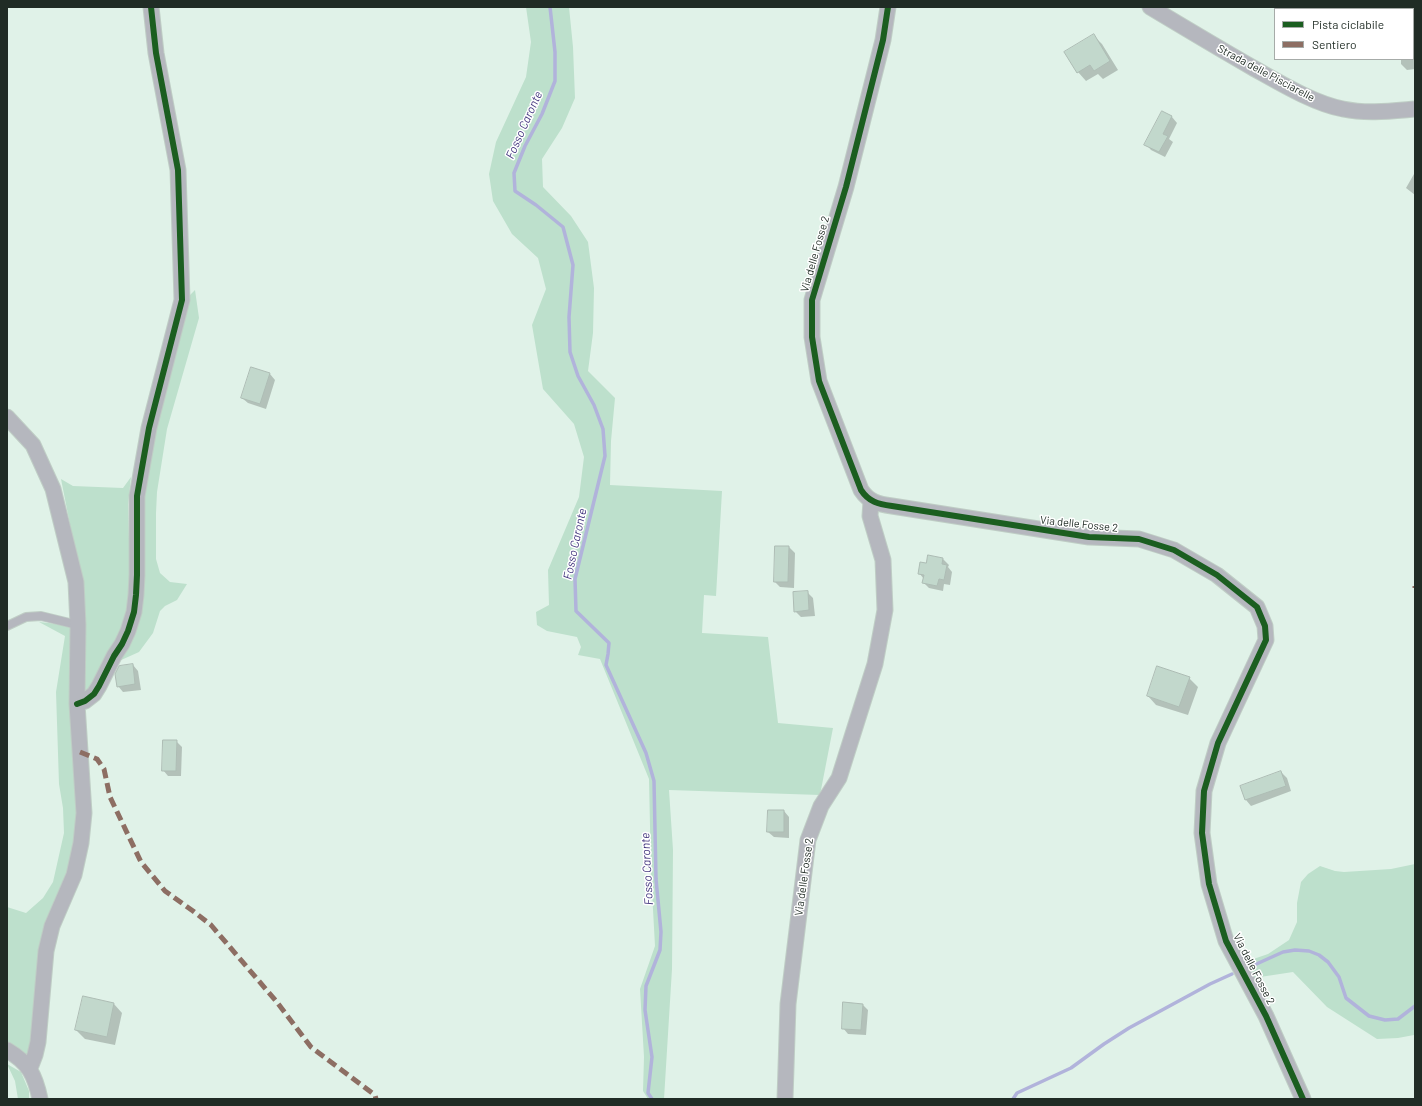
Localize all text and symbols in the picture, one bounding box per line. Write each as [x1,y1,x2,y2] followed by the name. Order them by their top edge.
[1274,8,1414,60] legend
[1312,17,1384,31] text: Pista ciclabile
[1312,37,1357,51] text: Sentiero
[1215,42,1317,104] street label: Strada delle Pisciarelle
[503,89,545,161] water label: Fosso Caronte
[798,215,832,293] street label: Via delle Fosse 2
[560,507,590,581] water label: Fosso Caronte
[1039,513,1119,535] street label: Via delle Fosse 2
[638,832,656,906] water label: Fosso Caronte
[792,837,816,917] street label: Via delle Fosse 2
[1230,931,1278,1007] street label: Via delle Fosse 2

